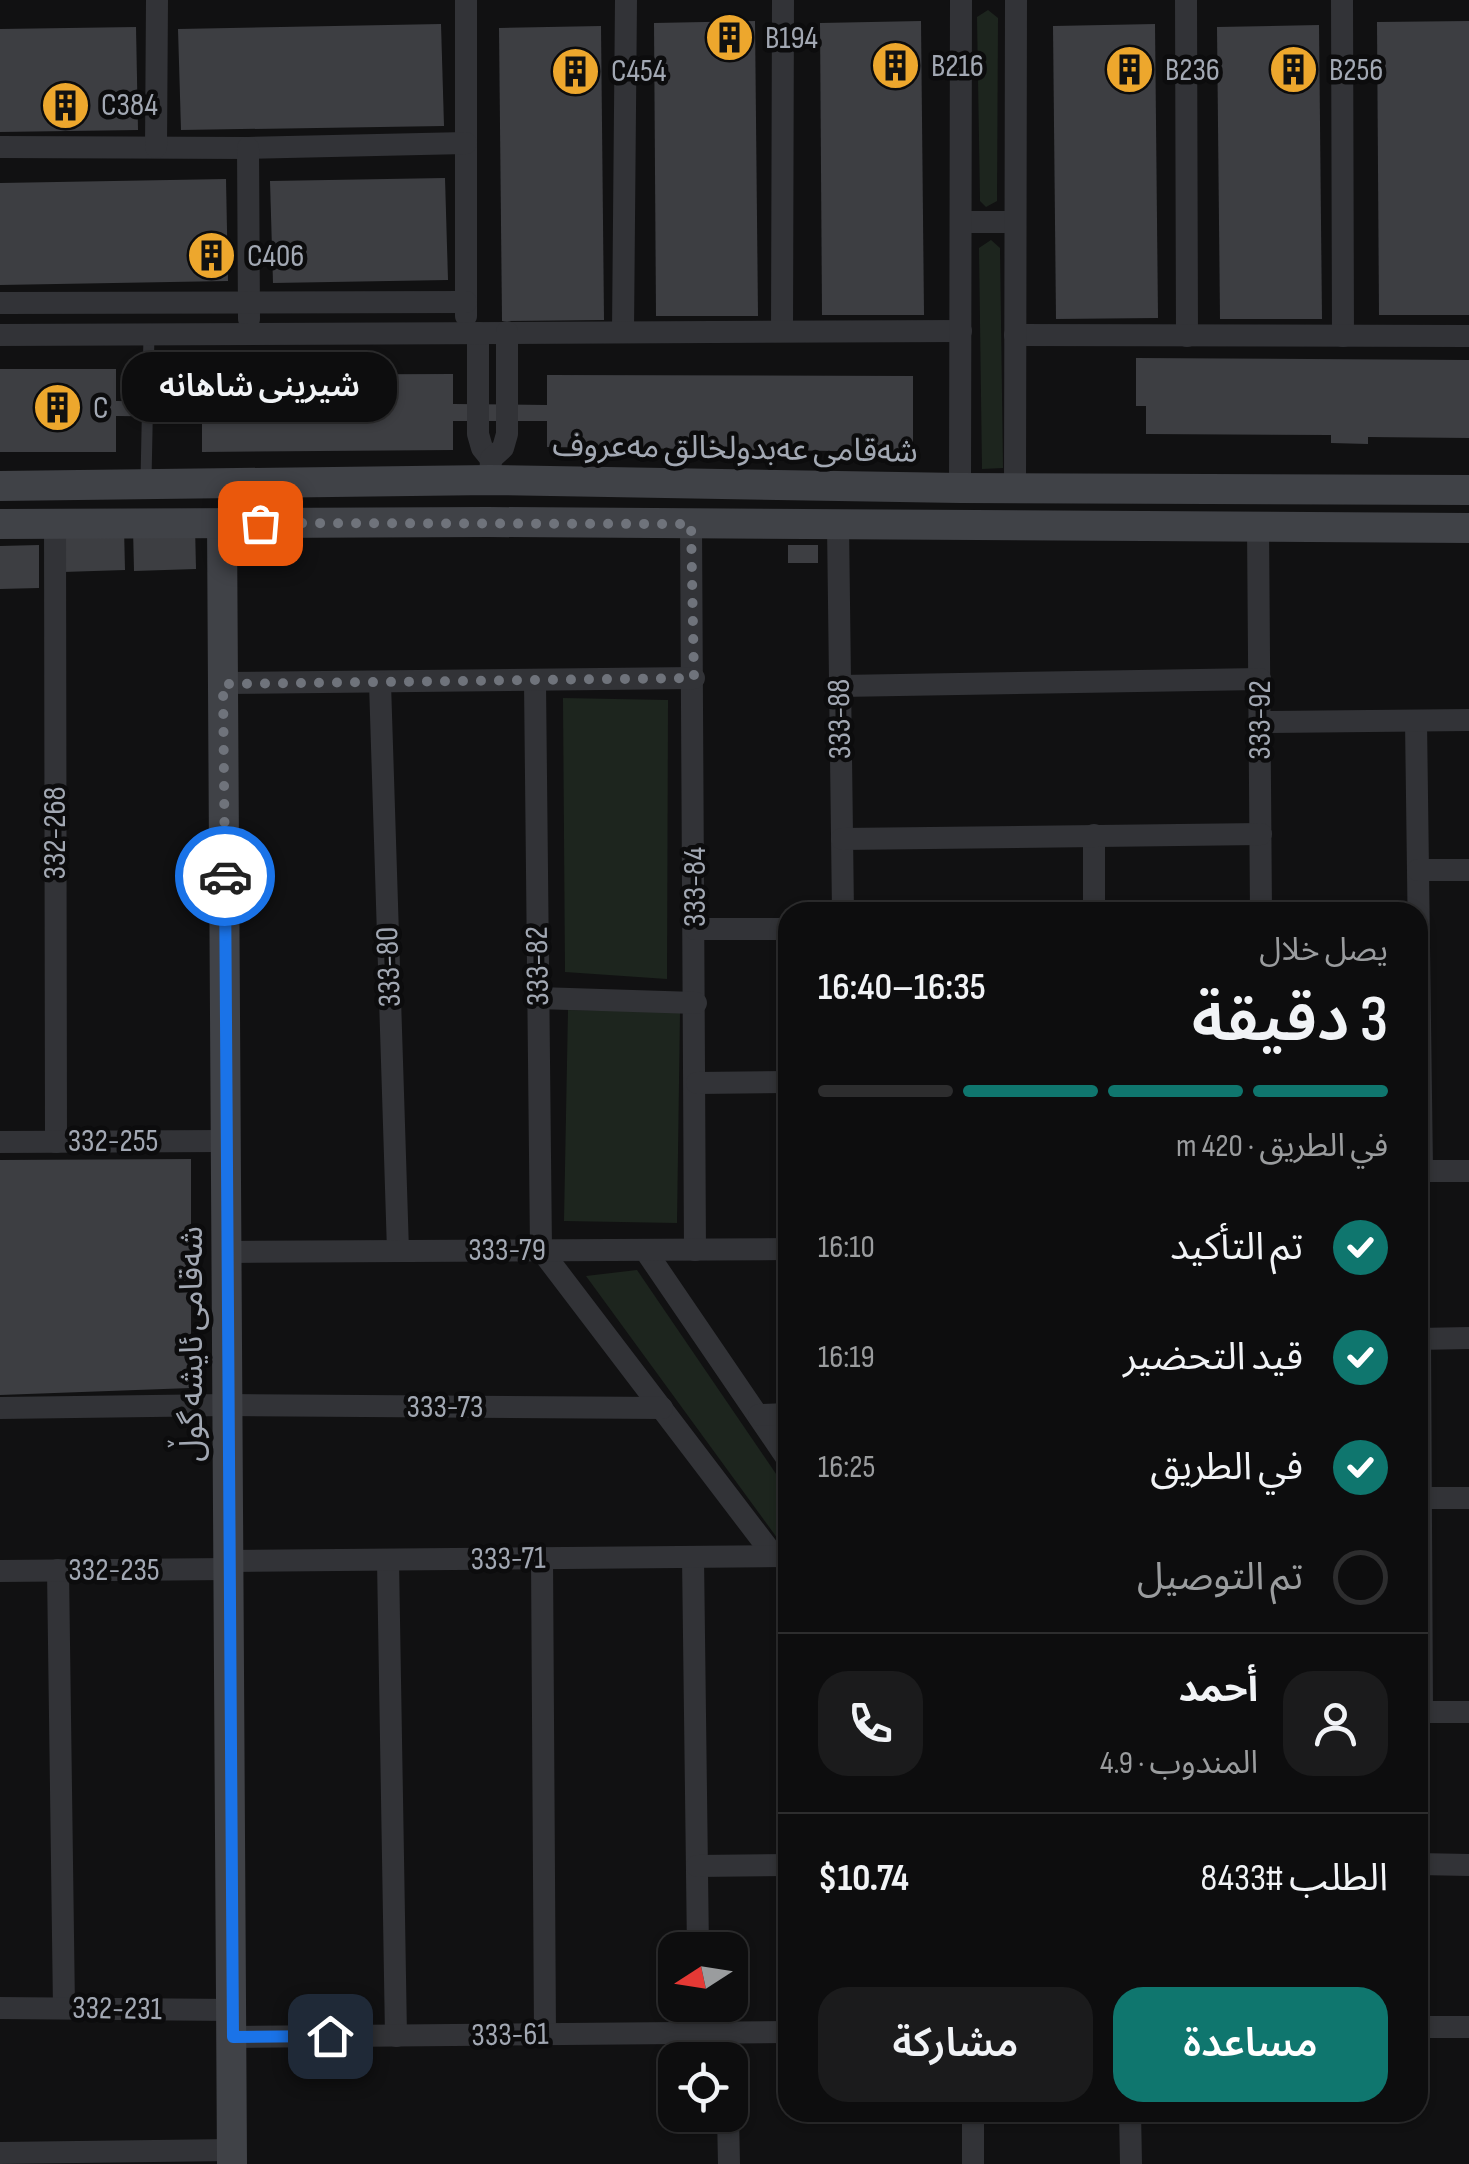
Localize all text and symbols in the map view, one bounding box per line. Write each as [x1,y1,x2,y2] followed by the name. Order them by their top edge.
[704,12,756,64] building icon: B194
[765,19,818,58] place label: B194
[870,40,922,92] building icon: B216
[1104,44,1156,96] building icon: B236
[1268,44,1320,96] building icon: B256
[550,45,602,97] building icon: C454
[931,47,984,86] place label: B216
[1165,51,1220,90] place label: B236
[1329,51,1383,90] place label: B256
[611,52,666,91] place label: C454
[40,79,92,131] building icon: C384
[101,86,158,125] place label: C384
[186,230,238,282] building icon: C406
[247,237,304,276] place label: C406
[122,353,398,423] callout: شیرینی شاهانە
[159,367,360,406] text: شیرینی شاهانە
[32,382,84,434] building icon: C
[93,389,109,428] place label: C
[552,426,918,472] street label: شەقامی عەبدولخالق مەعروف
[218,481,303,566] pin
[233,496,288,551] icon: bag
[820,679,860,759] street label: 333-88
[1241,680,1280,760] street label: 333-92
[36,786,75,880] street label: 332-268
[175,826,275,926] courier
[676,847,715,927] street label: 333-84
[198,849,253,904] icon: car
[368,926,410,1008] street label: 333-80
[518,926,558,1006] street label: 333-82
[1259,931,1388,970] text: يصل خلال
[818,965,986,1010] text: 16:35–16:40
[1192,982,1388,1060] text: 3 دقيقة
[68,1122,158,1161] street label: 332-255
[1176,1127,1388,1166] text: في الطريق · 420 m
[1333,1220,1388,1275] icon: check
[1170,1225,1303,1270] text: تم التأكيد
[167,1226,212,1462] street label: شەقامی ئایشە گوڵ
[818,1228,875,1267] text: 16:10
[468,1231,546,1270] street label: 333-79
[1333,1330,1388,1385] icon: check
[1123,1335,1303,1380] text: قيد التحضير
[818,1338,875,1377] text: 16:19
[407,1388,483,1427] street label: 333-73
[1333,1440,1388,1495] icon: check
[1150,1445,1303,1490] text: في الطريق
[818,1448,875,1487] text: 16:25
[470,1539,546,1579] street label: 333-71
[68,1551,160,1590] street label: 332-235
[1137,1555,1303,1600] text: تم التوصيل
[1178,1667,1258,1712] text: أحمد
[818,1671,923,1776] button: phone
[1283,1671,1388,1776] button: person
[1100,1744,1258,1783] text: المندوب · 4.9
[818,1856,909,1901] text: $10.74
[1201,1856,1388,1901] text: الطلب #8433
[658,1932,748,2022] north arrow
[658,1932,748,2132] map controls
[818,1987,1093,2102] button: مشاركة
[1113,1987,1388,2102] button: مساعدة
[72,1989,162,2029] street label: 332-231
[288,1994,373,2079] pin
[303,2009,358,2064] icon: home
[471,2015,549,2055] street label: 333-61
[658,2042,748,2132] button: locate

